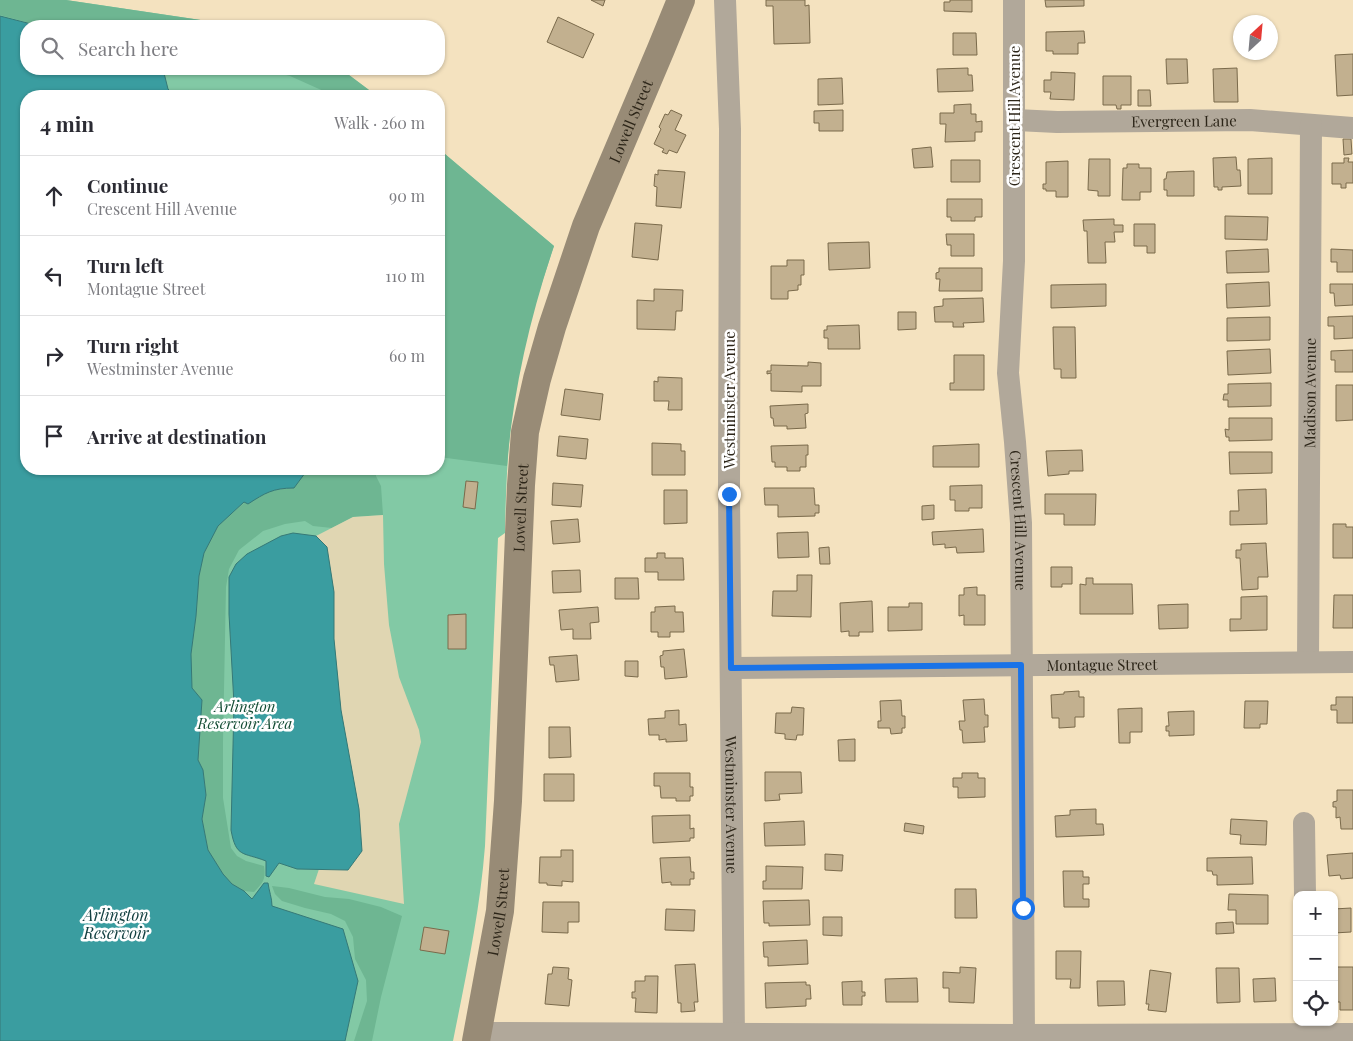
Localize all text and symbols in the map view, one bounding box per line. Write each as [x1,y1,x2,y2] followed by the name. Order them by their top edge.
[1233,15,1278,60] north arrow
[20,20,445,75] search box
[38,34,66,62] icon: search
[78,35,178,61] text: Search here
[1004,46,1024,186] street label: Crescent Hill Avenue
[604,76,657,166] street label: Lowell Street
[40,109,94,137] text: 4 min
[1131,110,1237,131] street label: Evergreen Lane
[334,112,425,133] text: Walk · 260 m
[87,172,168,198] text: Continue
[40,182,68,210] icon: ahead
[389,185,425,206] text: 90 m
[87,198,237,219] text: Crescent Hill Avenue
[87,252,164,278] text: Turn left
[40,262,68,290] icon: left
[385,265,425,286] text: 110 m
[87,278,205,299] text: Montague Street
[719,331,739,470] street label: Westminster Avenue
[87,332,179,358] text: Turn right
[1299,338,1320,448] street label: Madison Avenue
[40,342,68,370] icon: right
[389,345,425,366] text: 60 m
[87,358,234,379] text: Westminster Avenue
[40,422,68,450] icon: arrive
[87,423,267,449] text: Arrive at destination
[1006,449,1031,591] street label: Crescent Hill Avenue
[508,462,533,552] street label: Lowell Street
[718,483,741,506] route end
[1046,654,1158,675] street label: Montague Street
[197,696,293,733] park label: Arlington Reservoir Area
[721,735,742,874] street label: Westminster Avenue
[482,867,513,958] street label: Lowell Street
[1293,891,1338,1026] map controls
[1293,891,1338,936] button: +
[1012,897,1035,920] route start
[81,904,150,943] water label: Arlington Reservoir
[1293,936,1338,981] button: −
[1293,981,1338,1026] button: locate

